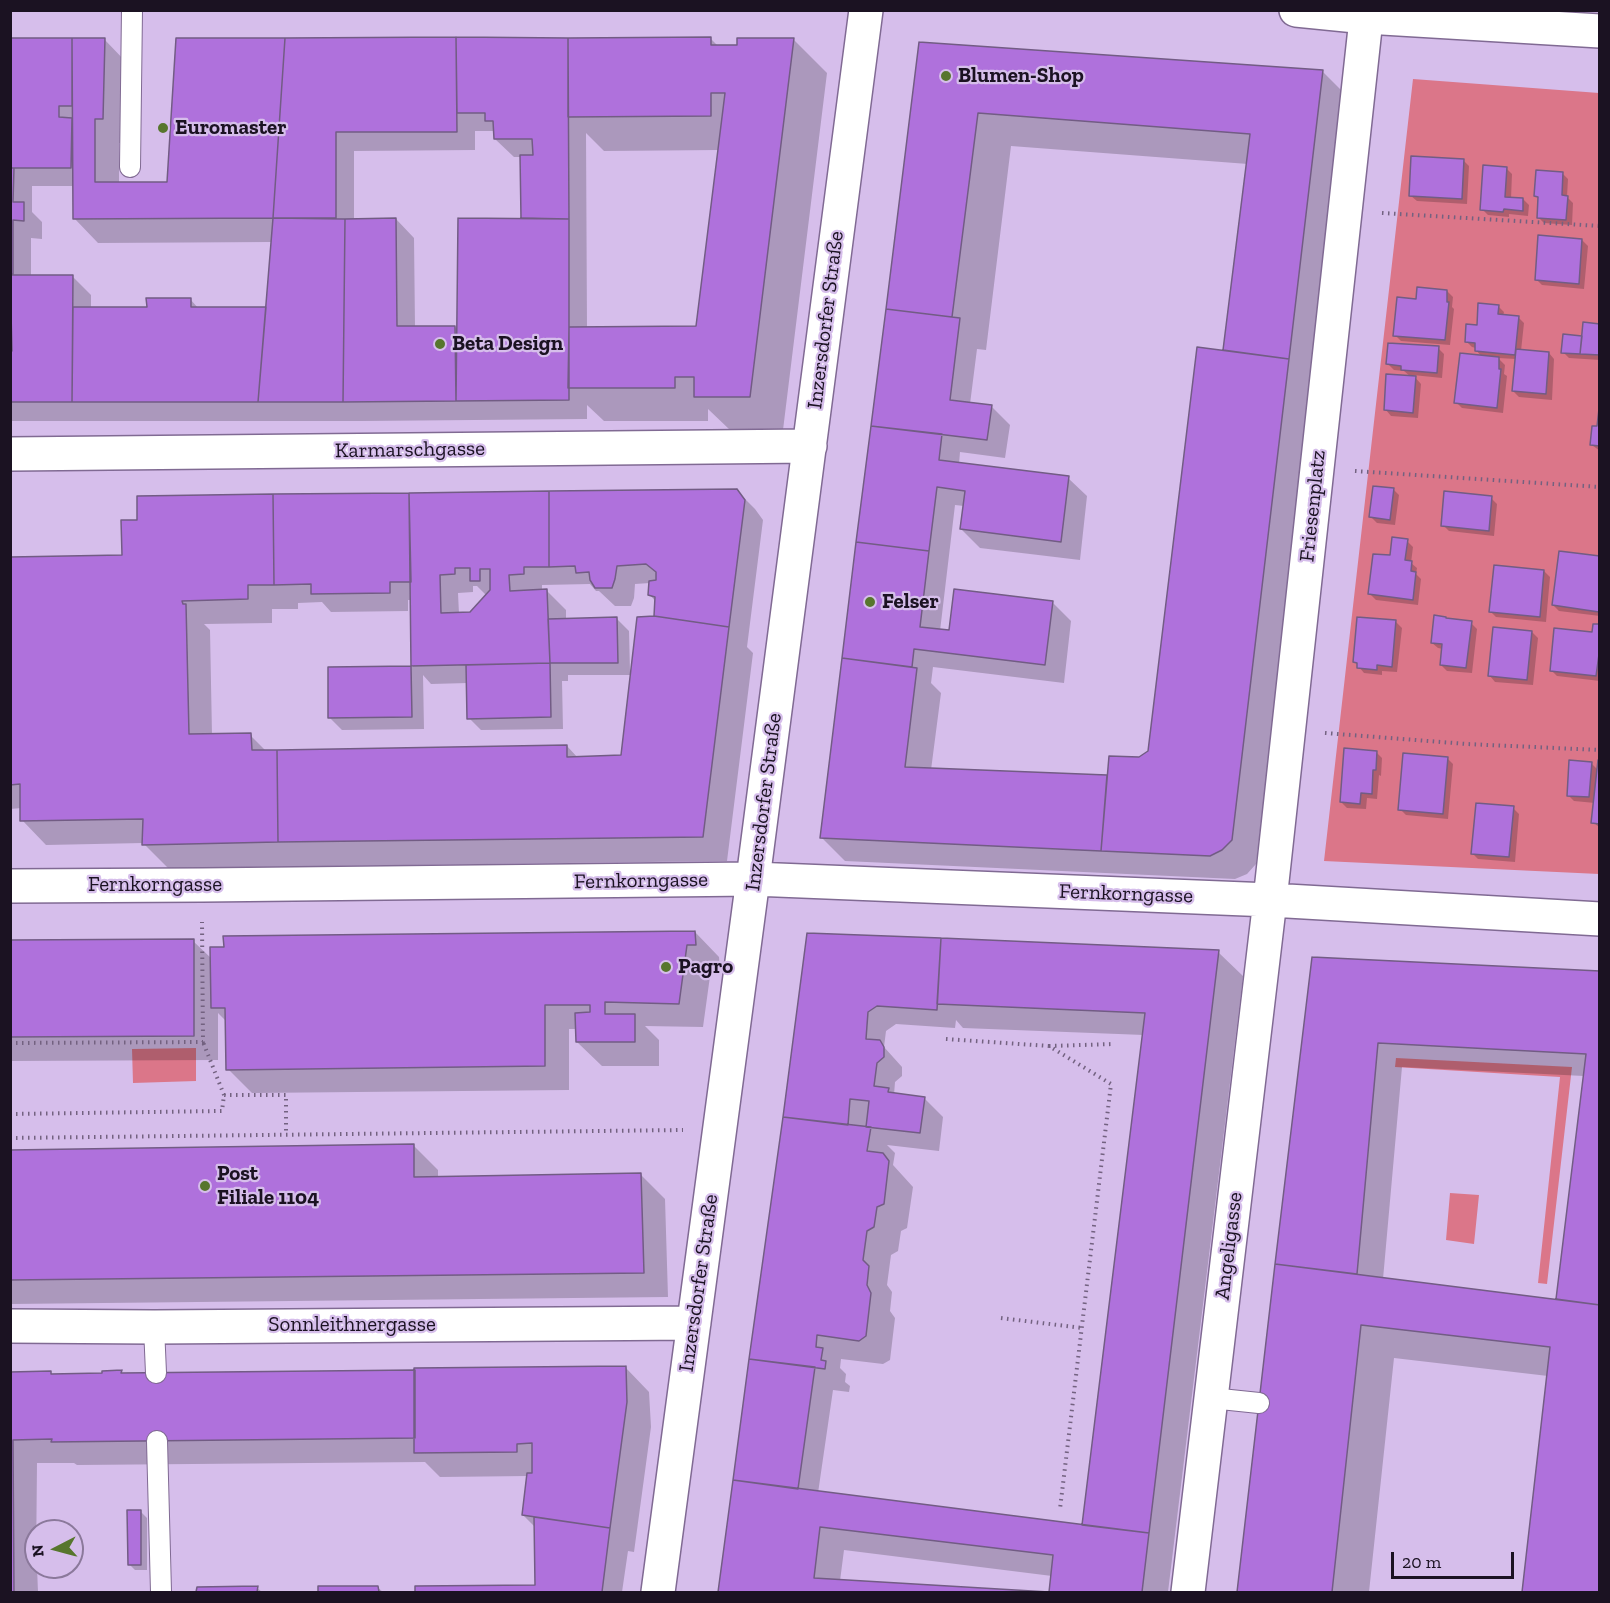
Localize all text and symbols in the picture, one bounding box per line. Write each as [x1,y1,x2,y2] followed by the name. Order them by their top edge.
[958,63,1084,89] place label: Blumen-Shop
[939,69,953,83] marker: Blumen-Shop
[175,115,286,141] place label: Euromaster
[156,121,170,135] marker: Euromaster
[803,230,849,410] street label: Inzersdorfer Straße
[452,331,563,357] place label: Beta Design
[433,337,447,351] marker: Beta Design
[335,436,485,464] street label: Karmarschgasse
[1295,449,1331,563] street label: Friesenplatz
[882,589,939,615] place label: Felser
[863,595,877,609] marker: Felser
[741,712,787,892] street label: Inzersdorfer Straße
[574,867,708,895] street label: Fernkorngasse
[88,872,222,898] street label: Fernkorngasse
[1059,879,1193,909] street label: Fernkorngasse
[678,954,733,980] place label: Pagro
[659,960,673,974] marker: Pagro
[217,1161,319,1211] place label: Post Filiale 1104
[198,1179,212,1193] marker: Post Filiale 1104
[1210,1191,1248,1301] street label: Angeligasse
[674,1193,724,1373] street label: Inzersdorfer Straße
[268,1312,436,1338] street label: Sonnleithnergasse
[24,1519,84,1579] north arrow
[1394,1540,1517,1578] scale bar
[28,1544,48,1558] text: N
[1402,1551,1441,1573] text: 20 m

